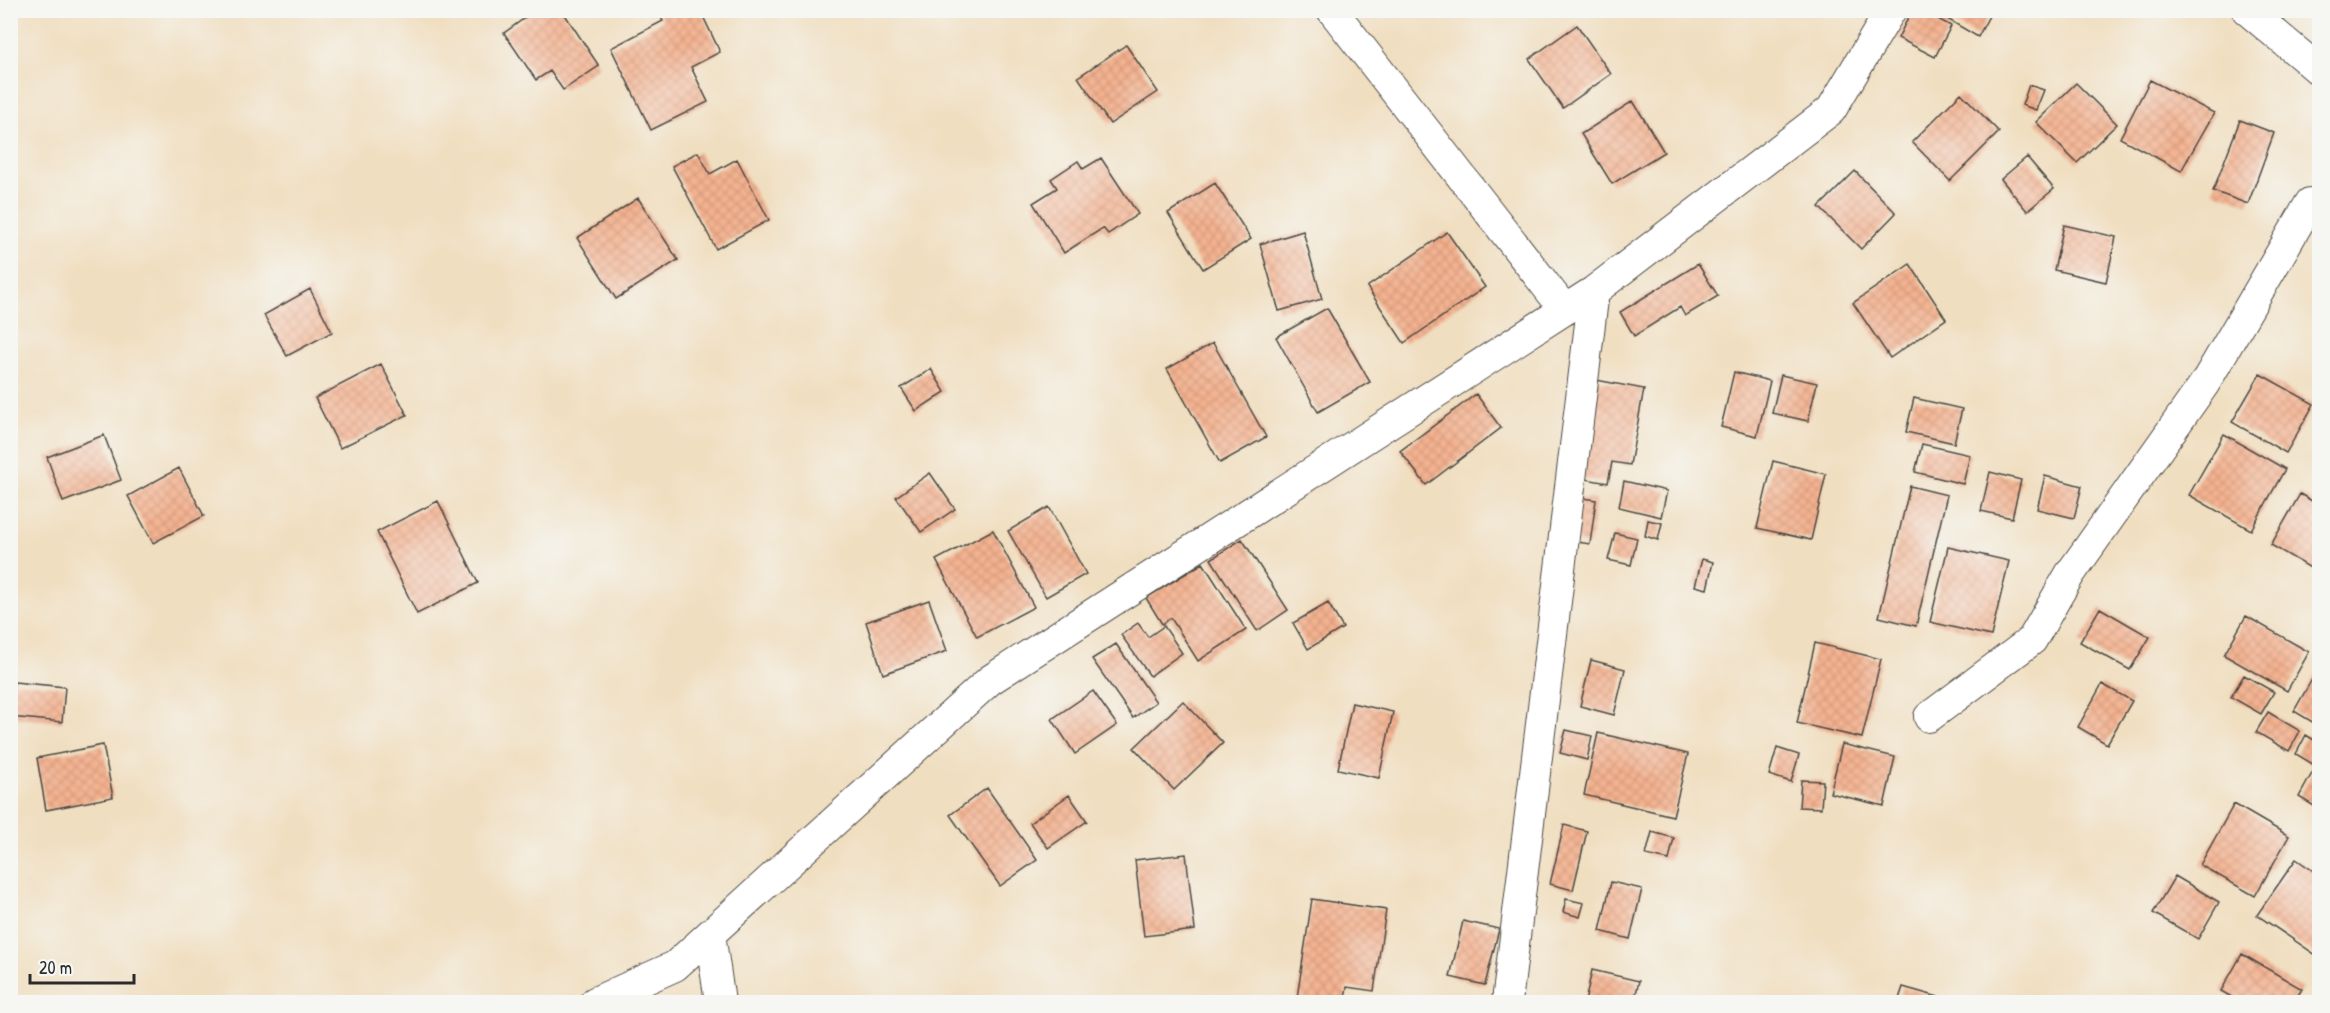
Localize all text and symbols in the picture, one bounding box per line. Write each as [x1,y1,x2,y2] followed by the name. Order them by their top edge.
[30,947,134,985] scale bar
[39,955,72,980] text: 20 m

